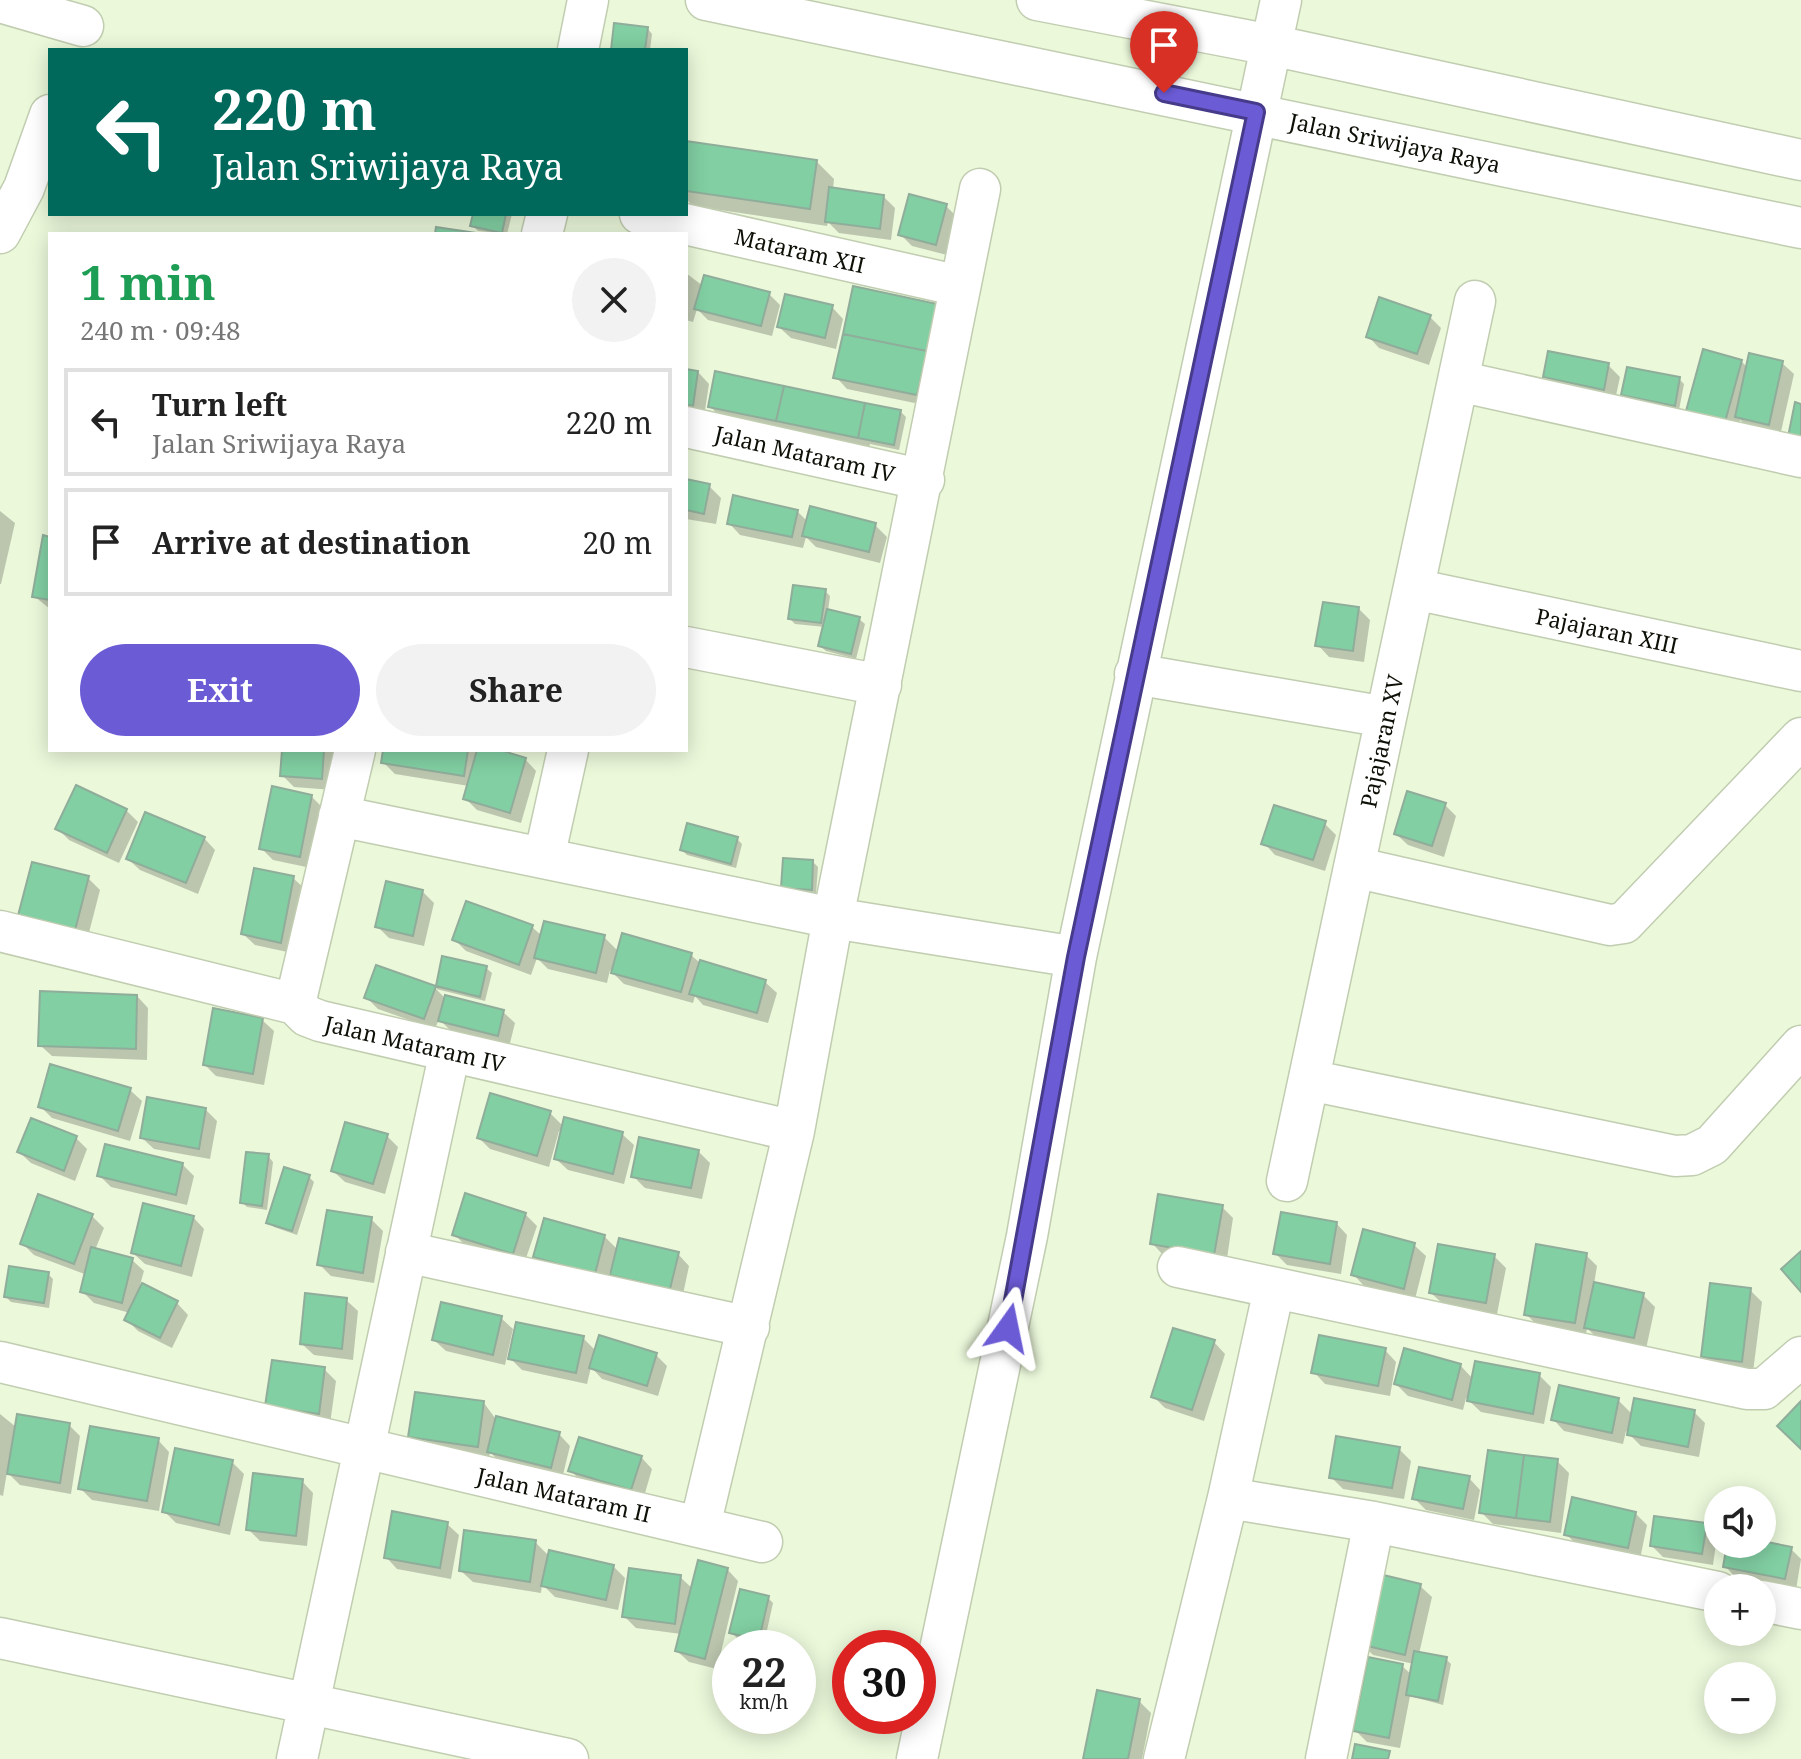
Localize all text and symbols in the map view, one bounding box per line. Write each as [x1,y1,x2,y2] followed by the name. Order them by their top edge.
[1130,11,1198,93] pin
[1142,23,1186,67] icon: arrive
[212,70,377,146] text: 220 m
[80,80,184,184] icon: left
[1286,105,1503,179] street label: Jalan Sriwijaya Raya
[212,142,564,191] text: Jalan Sriwijaya Raya
[732,220,868,280] street label: Mataram XII
[80,249,216,314] text: 1 min
[572,258,656,342] button: close
[80,312,241,348] text: 240 m · 09:48
[152,384,287,425] text: Turn left
[84,400,128,444] icon: left
[566,402,652,443] text: 220 m
[711,417,898,488] street label: Jalan Mataram IV
[152,425,406,461] text: Jalan Sriwijaya Raya
[84,520,128,564] icon: arrive
[152,522,471,563] text: Arrive at destination
[582,522,652,563] text: 20 m
[1533,600,1681,660] street label: Pajajaran XIII
[80,644,360,736] button: Exit
[376,644,656,736] button: Share
[1352,672,1410,810] street label: Pajajaran XV
[321,1007,508,1078] street label: Jalan Mataram IV
[966,1286,1050,1370] position arrow
[473,1459,654,1529] street label: Jalan Mataram II
[1704,1486,1776,1734] map controls
[1704,1486,1776,1558] button: sound
[1704,1574,1776,1646] button: +
[832,1630,936,1734] speed limit sign: 30
[741,1644,787,1699] text: 22
[1704,1662,1776,1734] button: −
[739,1688,789,1715] text: km/h

